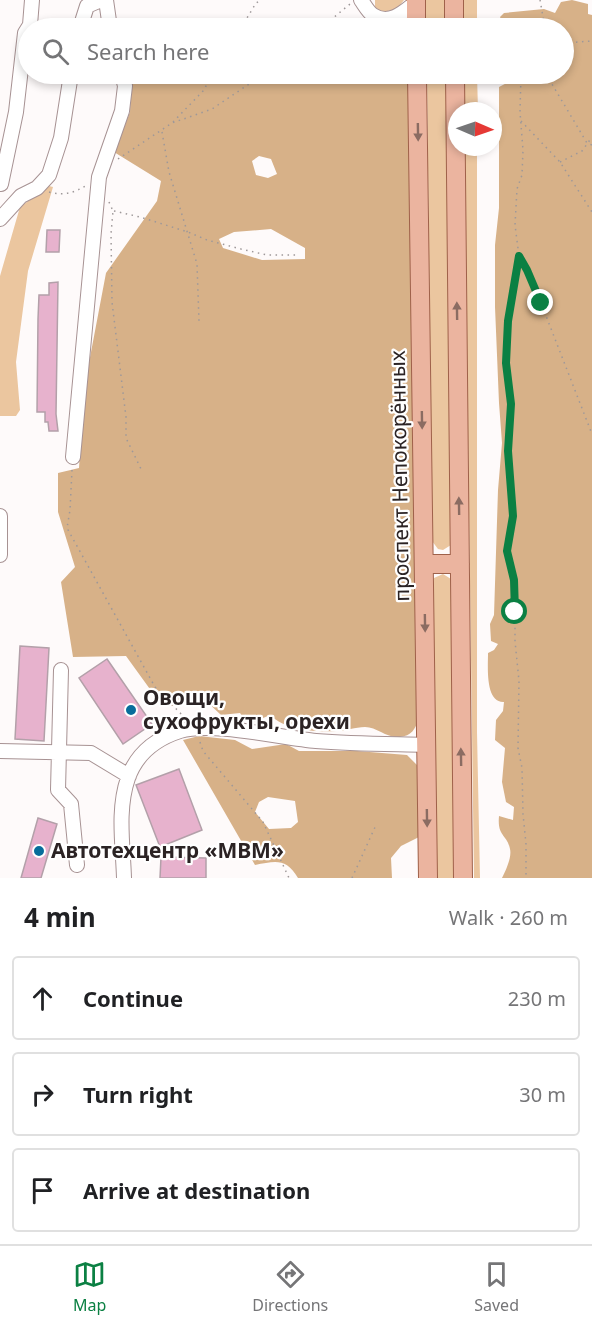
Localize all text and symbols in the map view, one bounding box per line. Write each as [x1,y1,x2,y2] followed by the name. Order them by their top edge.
[18,18,574,84] search box
[39,35,72,68] icon: search
[87,36,209,66] text: Search here
[448,102,502,156] north arrow
[413,122,423,141] one-way arrow
[527,289,553,315] route end
[452,301,462,320] one-way arrow
[383,350,415,602] street label: проспект Непокорённых
[417,411,427,430] one-way arrow
[455,496,464,515] one-way arrow
[501,598,527,624] route start
[420,613,430,632] one-way arrow
[143,683,350,735] place label: Овощи, сухофрукты, орехи
[124,703,138,717] marker: Овощи, сухофрукты, орехи
[456,747,466,766] one-way arrow
[422,808,432,827] one-way arrow
[51,836,284,864] place label: Автотехцентр «МВМ»
[32,844,46,858] marker: Автотехцентр «МВМ»
[24,899,96,935] text: 4 min
[449,904,568,931] text: Walk · 260 m
[26,982,59,1015] icon: ahead
[83,983,183,1013] text: Continue
[508,985,566,1012] text: 230 m
[26,1078,59,1111] icon: right
[83,1079,193,1109] text: Turn right
[519,1081,566,1108] text: 30 m
[26,1174,59,1207] icon: arrive
[83,1175,310,1205] text: Arrive at destination
[73,1258,106,1316] tab: Map
[252,1258,328,1316] tab: Directions
[474,1258,519,1316] tab: Saved

